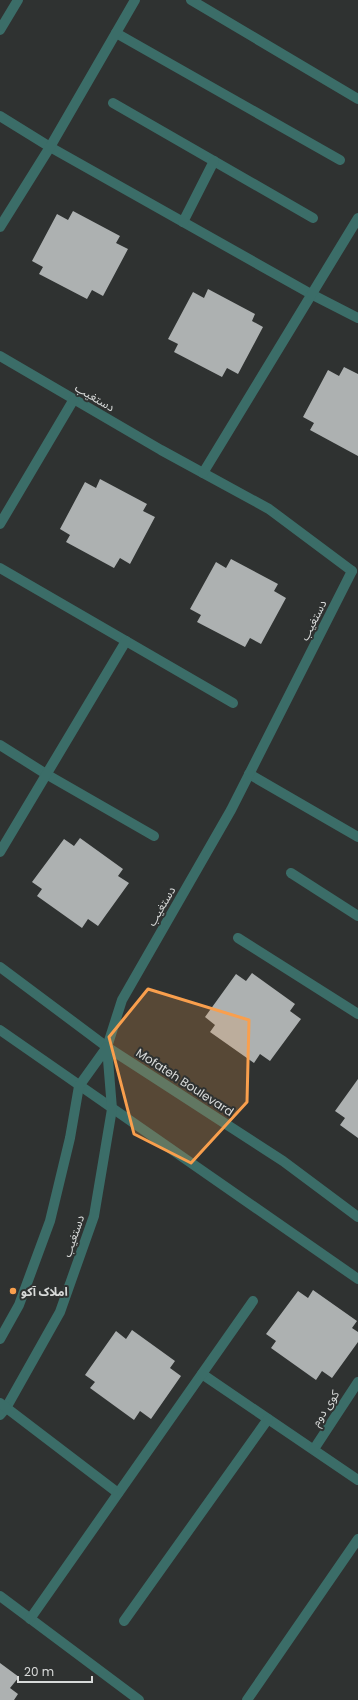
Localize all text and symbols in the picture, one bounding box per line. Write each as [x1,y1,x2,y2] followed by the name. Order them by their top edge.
[72,379,118,415] street label: دستغیب
[296,597,331,643] street label: دستغیب
[143,883,179,929] street label: دستغیب
[133,1044,237,1120] street label: Mofateh Boulevard
[58,1212,88,1259] street label: دستغیب
[21,1283,68,1300] place label: املاک آکو
[8,1286,18,1296] marker: املاک آکو
[307,1386,344,1430] street label: کوی دوم
[18,1658,92,1684] scale bar
[24,1663,54,1680] text: 20 m

